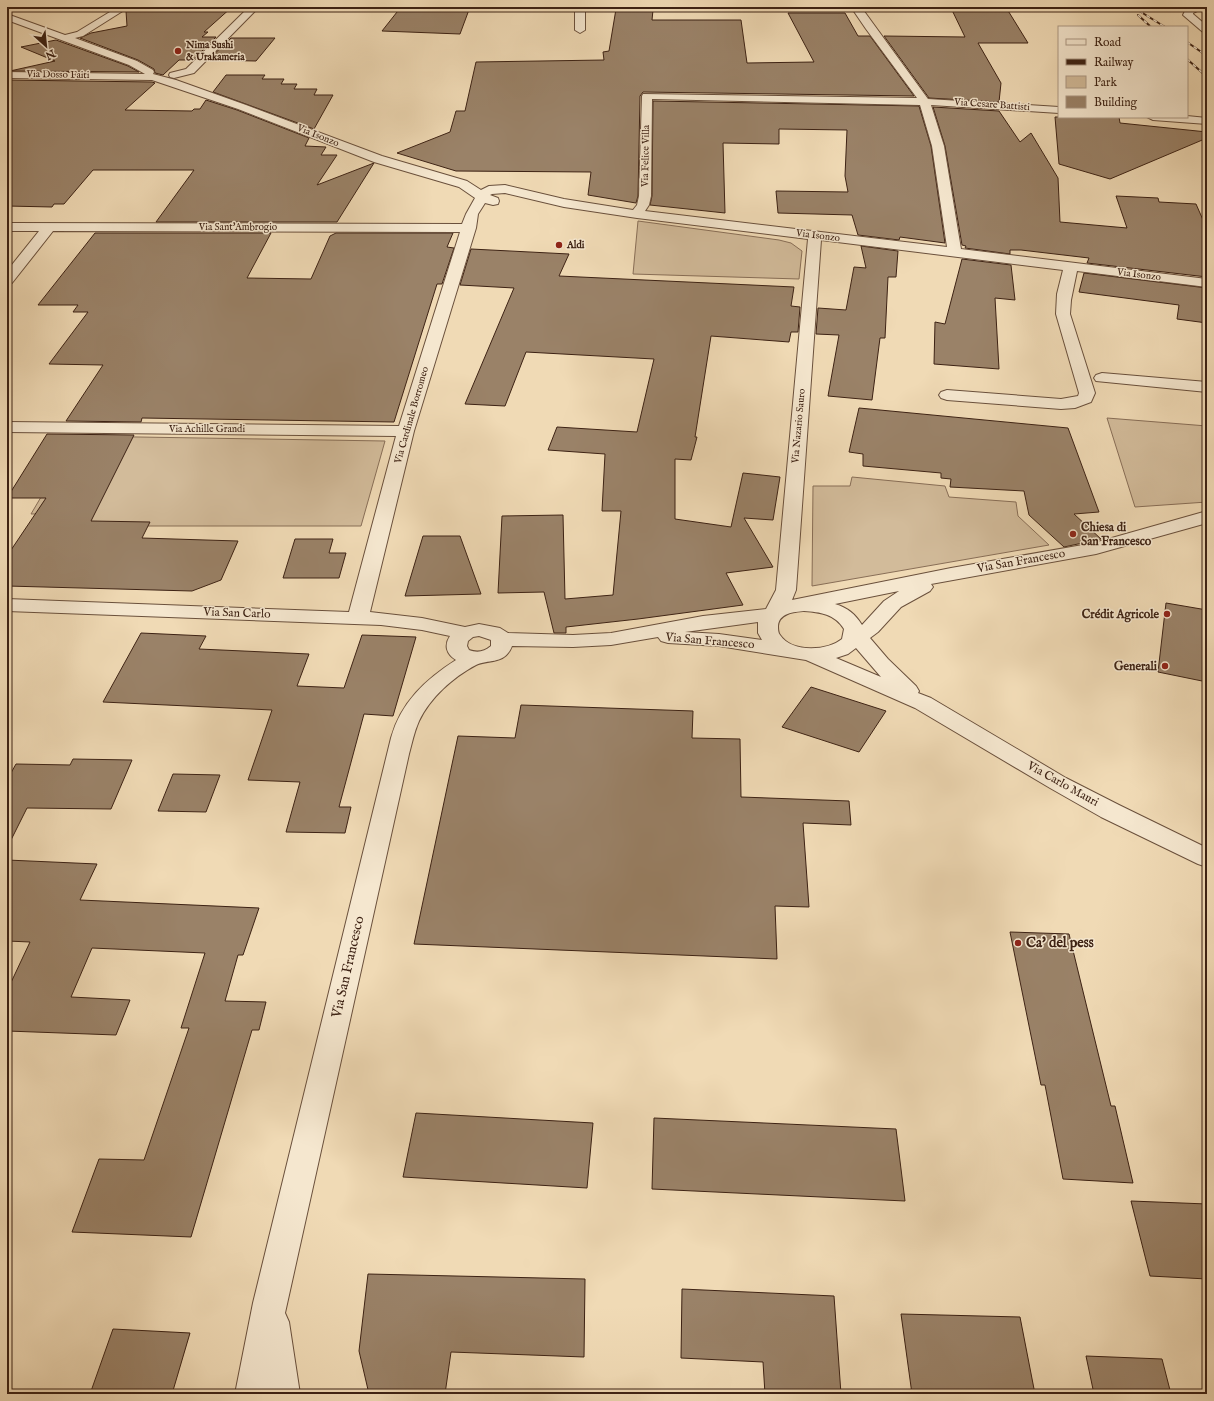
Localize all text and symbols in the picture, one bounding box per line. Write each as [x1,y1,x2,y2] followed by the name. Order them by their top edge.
[26,26,66,66] north arrow
[1058,26,1188,118] legend
[1094,35,1122,50] text: Road
[185,39,245,64] place label: Nima Sushi & Urakameria
[42,45,58,63] text: N
[173,46,183,56] marker: Nima Sushi & Urakameria
[1094,55,1133,70] text: Railway
[25,68,90,82] street label: Via Dosso Faiti
[1094,75,1117,90] text: Park
[1094,95,1138,110] text: Building
[953,96,1031,114] street label: Via Cesare Battisti
[294,121,342,151] street label: Via Isonzo
[639,124,653,188] street label: Via Felice Villa
[198,221,278,234] street label: Via Sant'Ambrogio
[794,227,841,245] street label: Via Isonzo
[566,239,585,252] place label: Aldi
[554,240,564,250] marker: Aldi
[1115,266,1162,284] street label: Via Isonzo
[392,364,432,466] street label: Via Cardinale Borromeo
[789,388,809,465] street label: Via Nazario Sauro
[168,423,245,436] street label: Via Achille Grandi
[1081,520,1152,549] place label: Chiesa di San Francesco
[1068,529,1078,539] marker: Chiesa di San Francesco
[975,546,1067,576] street label: Via San Francesco
[202,604,271,622] street label: Via San Carlo
[1082,607,1159,623] place label: Crédit Agricole
[1162,609,1172,619] marker: Crédit Agricole
[664,630,756,652] street label: Via San Francesco
[1114,659,1158,674] place label: Generali
[1160,661,1170,671] marker: Generali
[1024,758,1101,810] street label: Via Carlo Mauri
[327,914,369,1021] street label: Via San Francesco
[1026,934,1094,952] place label: Ca' del pess
[1013,938,1023,948] marker: Ca' del pess

